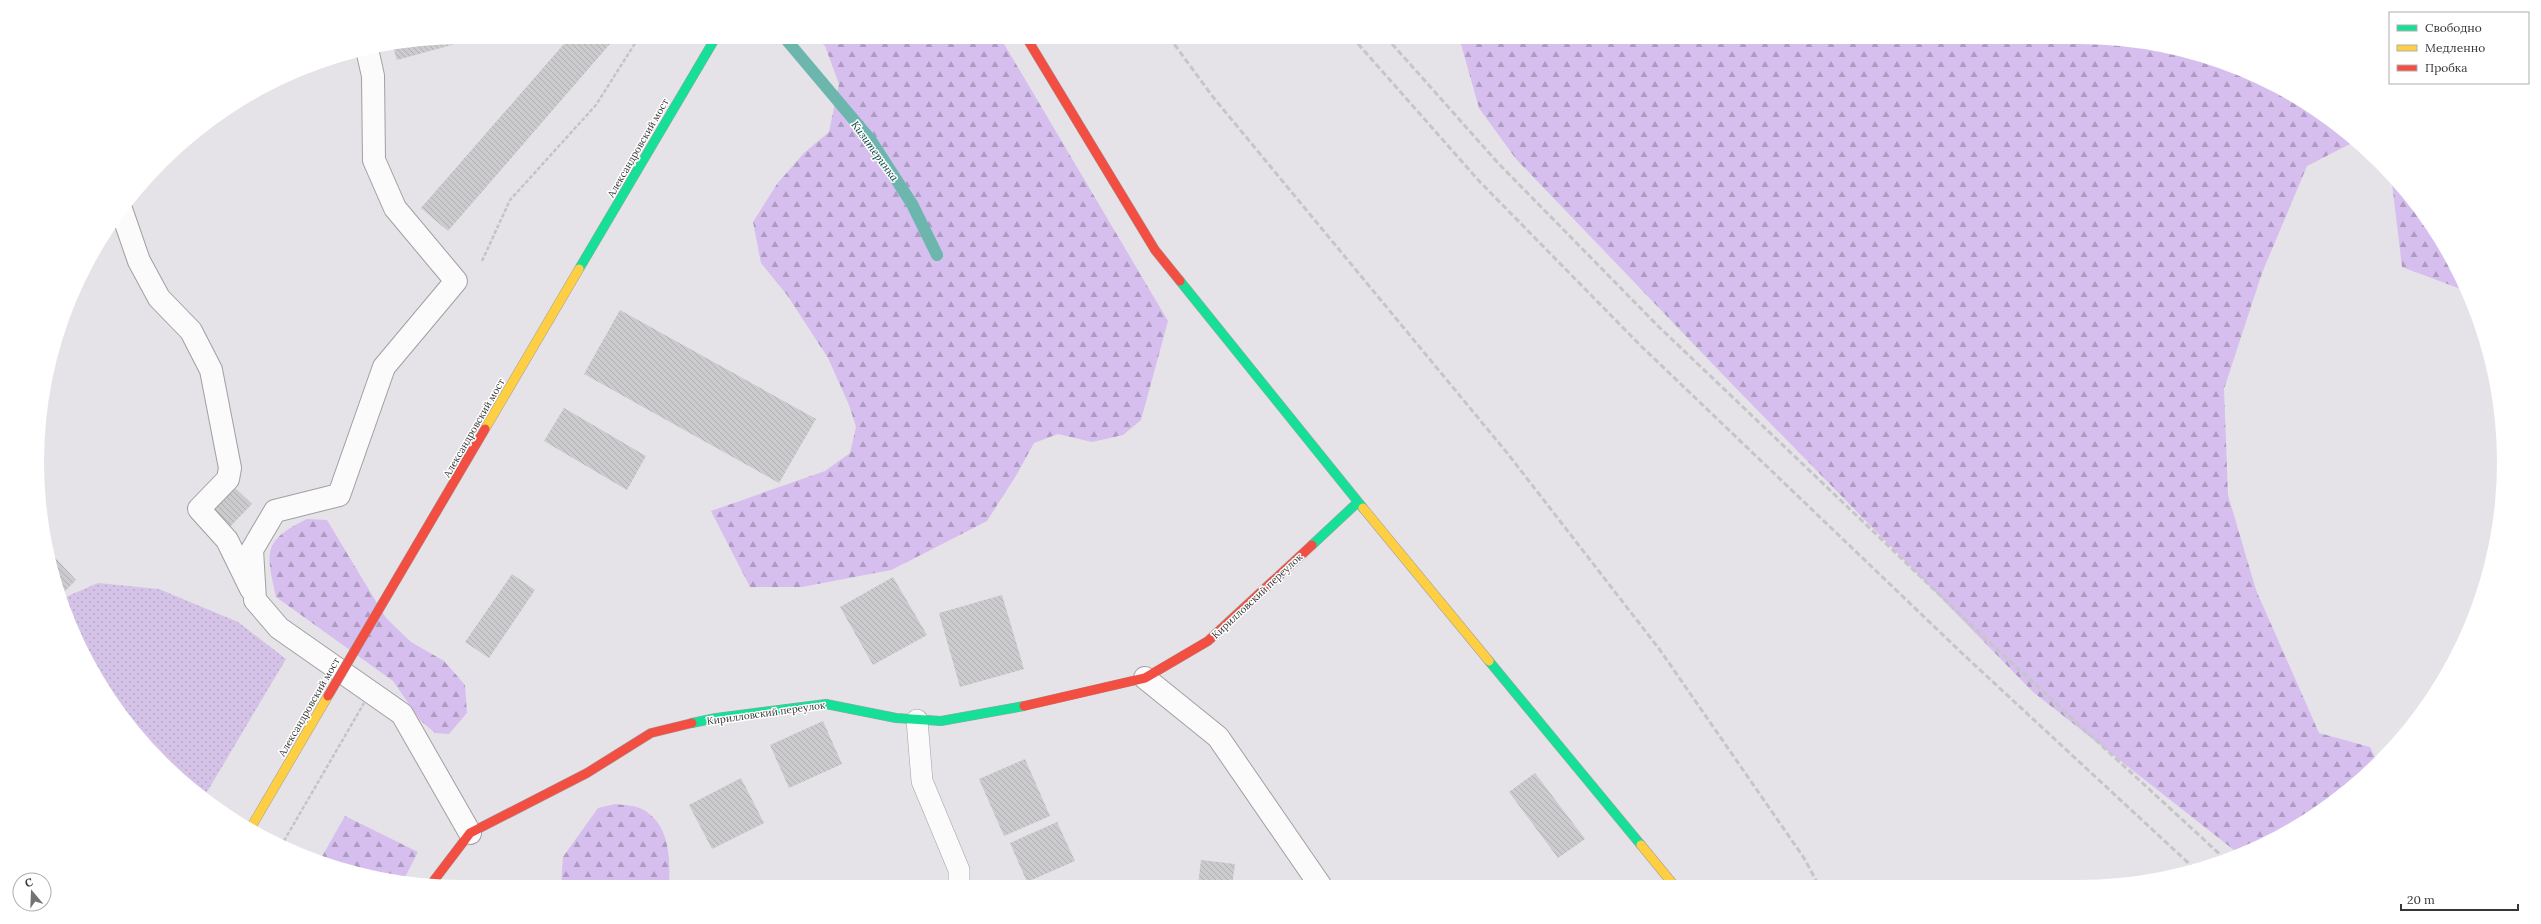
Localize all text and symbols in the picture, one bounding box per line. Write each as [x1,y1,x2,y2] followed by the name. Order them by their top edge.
[2389,12,2529,84] legend
[2425,20,2482,35] text: Свободно
[2425,40,2485,55] text: Медленно
[2425,60,2467,75] text: Пробка
[604,96,672,201] street label: Александровский мост
[848,118,902,185] water label: Кизитеринка
[440,376,508,481] street label: Александровский мост
[1209,550,1306,641] street label: Кирилловский переулок
[275,655,343,760] street label: Александровский мост
[706,698,827,728] street label: Кирилловский переулок
[12,872,52,912] north arrow
[23,875,35,890] text: С
[2401,886,2518,912] scale bar
[2407,892,2435,907] text: 20 m

